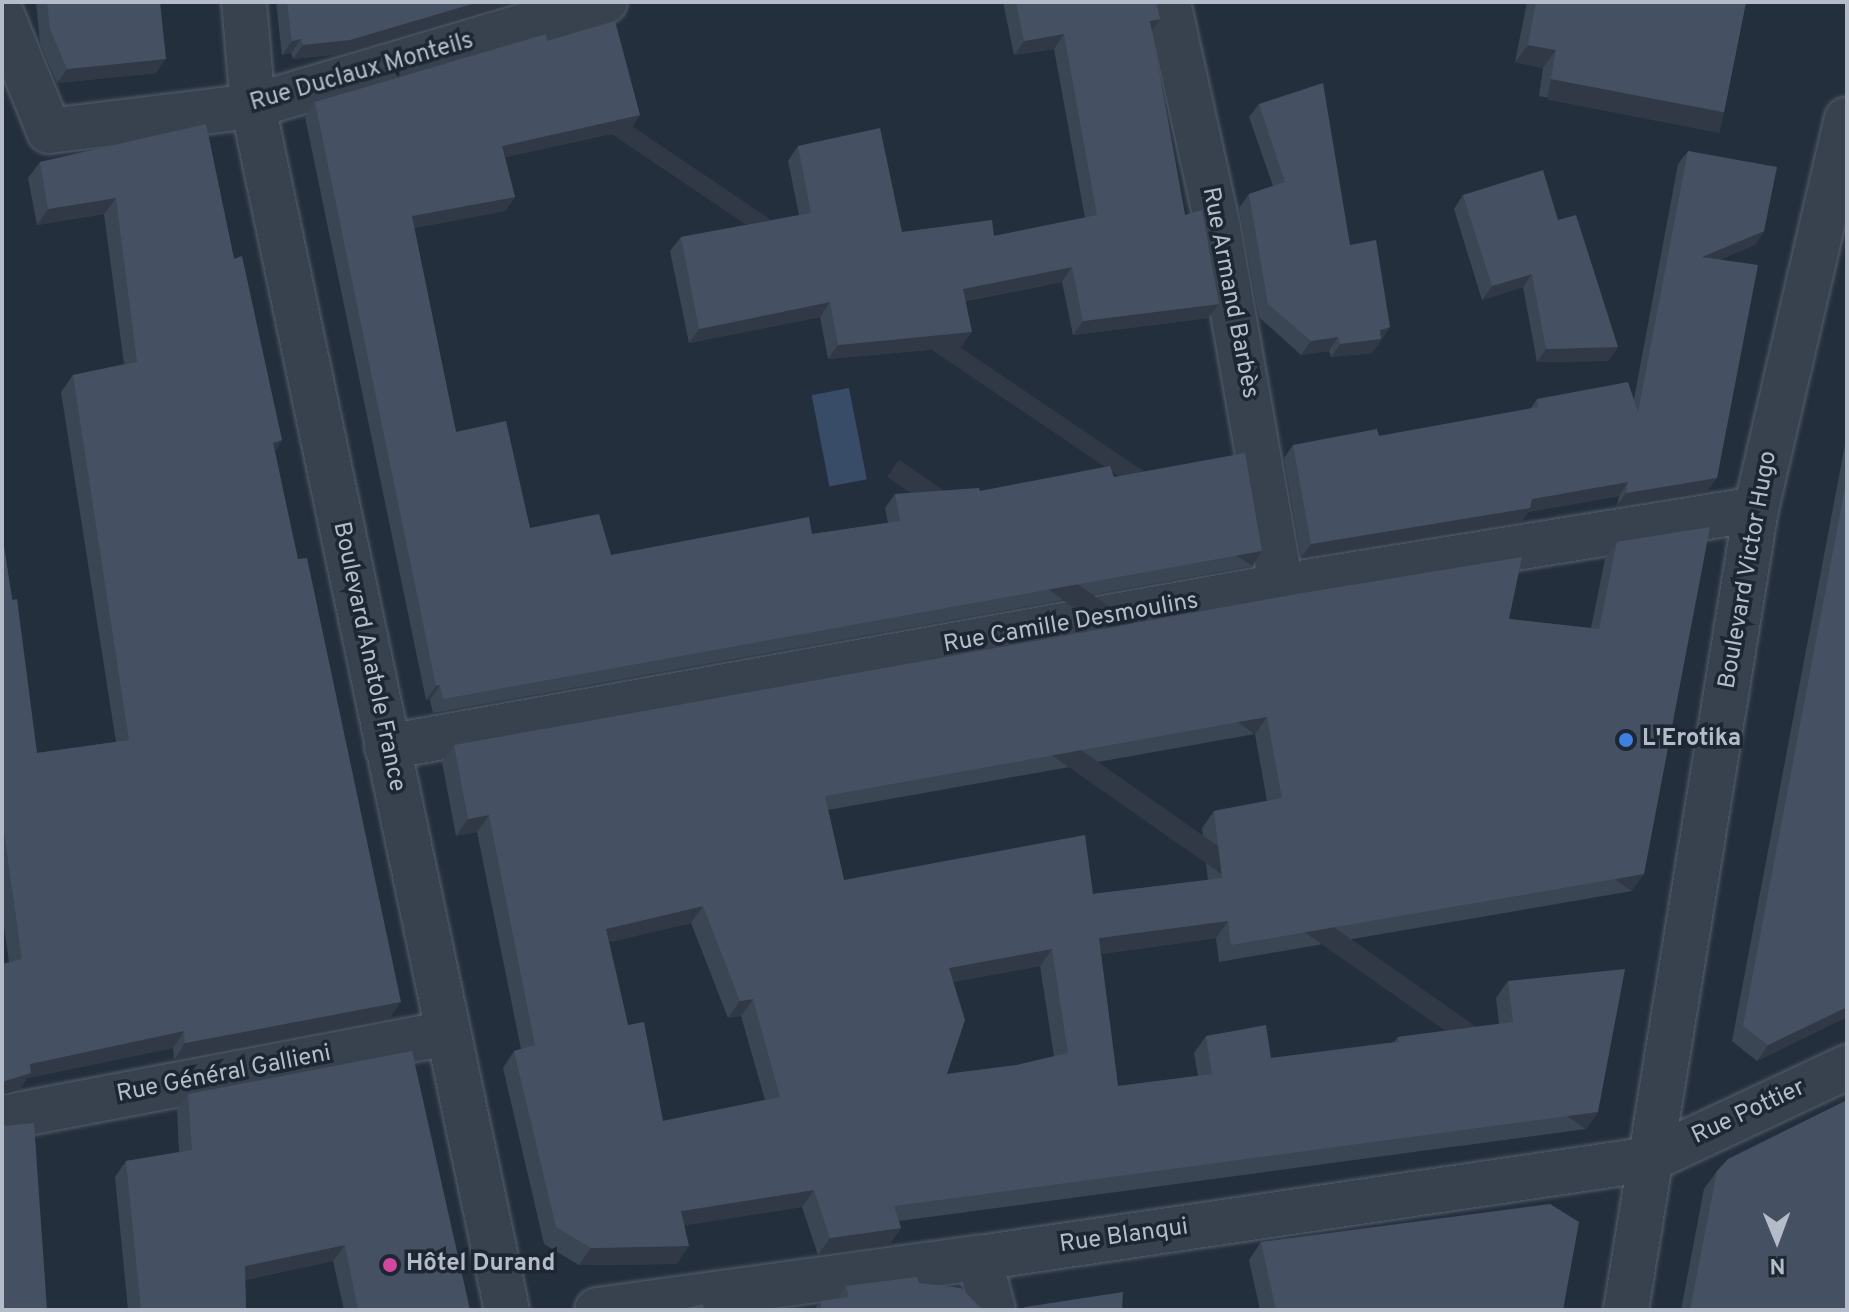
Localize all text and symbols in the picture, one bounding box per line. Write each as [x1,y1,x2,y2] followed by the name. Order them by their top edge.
[247,27,477,119] street label: Rue Duclaux Monteils
[1194,184,1264,402] street label: Rue Armand Barbès
[1714,448,1784,692] street label: Boulevard Victor Hugo
[325,519,411,795] street label: Boulevard Anatole France
[941,587,1201,661] street label: Rue Camille Desmoulins
[1642,726,1741,754] place label: L'Erotika
[1617,731,1635,749] marker: L'Erotika
[114,1040,334,1110] street label: Rue Général Gallieni
[1688,1074,1810,1152] street label: Rue Pottier
[1737,1200,1817,1280] north arrow
[1058,1214,1190,1260] street label: Rue Blanqui
[406,1251,555,1279] place label: Hôtel Durand
[1769,1251,1786,1278] text: N
[381,1256,399,1274] marker: Hôtel Durand

